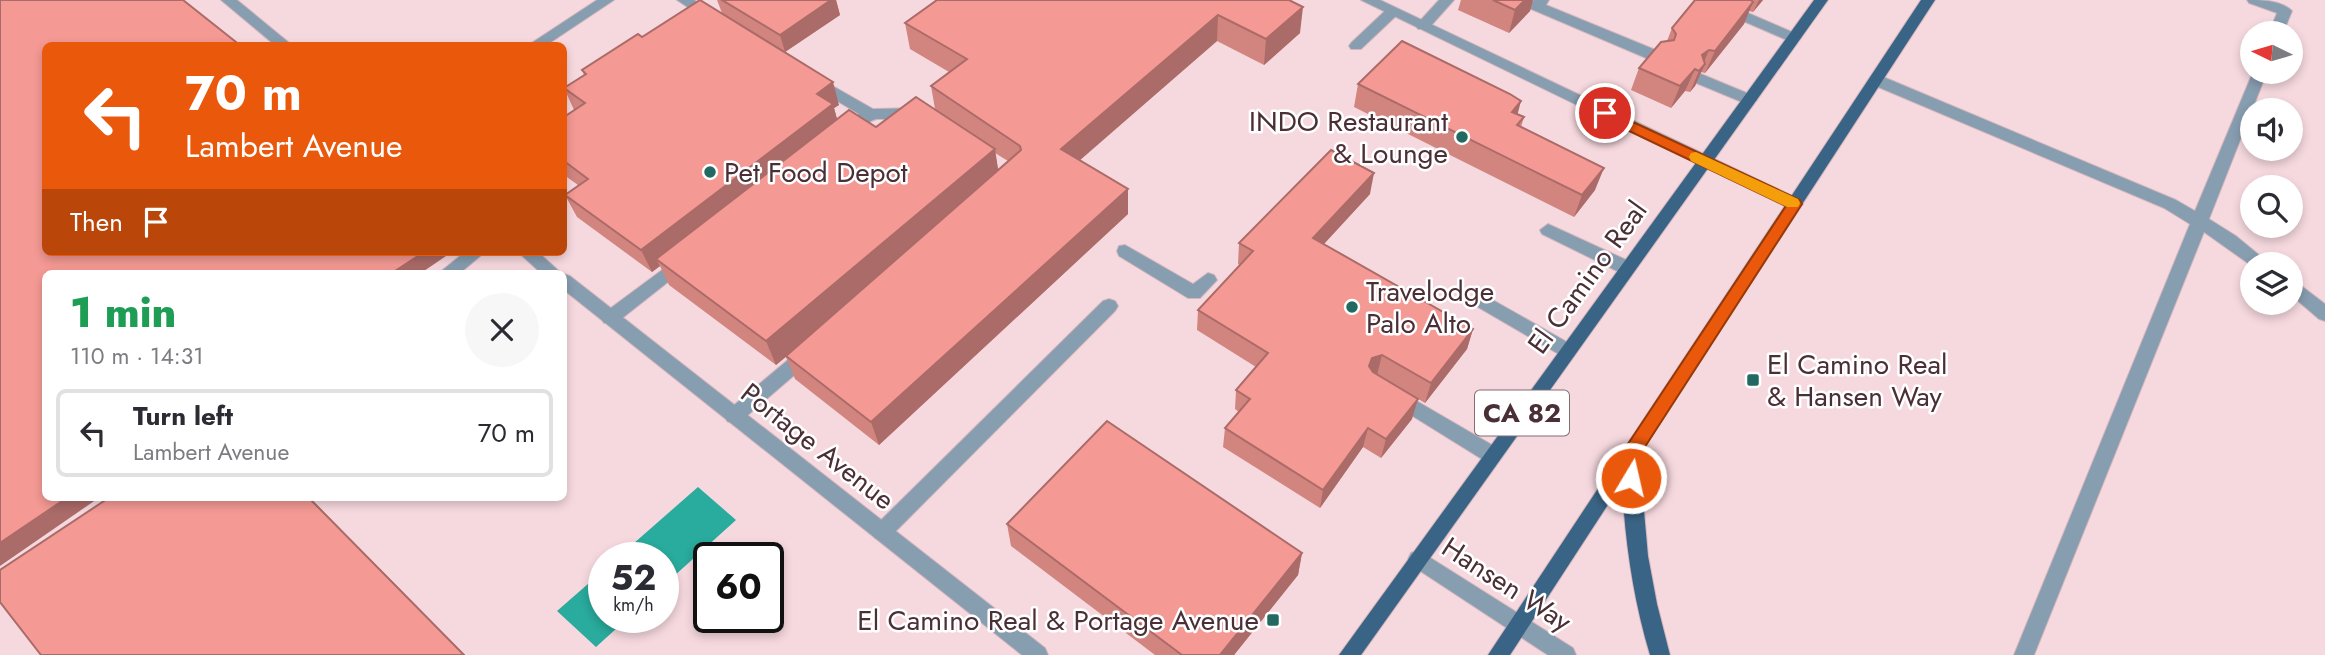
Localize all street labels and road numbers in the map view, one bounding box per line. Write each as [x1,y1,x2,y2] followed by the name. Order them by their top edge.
[1518,192,1657,362] street label: El Camino Real
[732,373,903,520] street label: Portage Avenue
[1475,390,1569,436] road number: CA 82
[1434,527,1580,642] street label: Hansen Way

